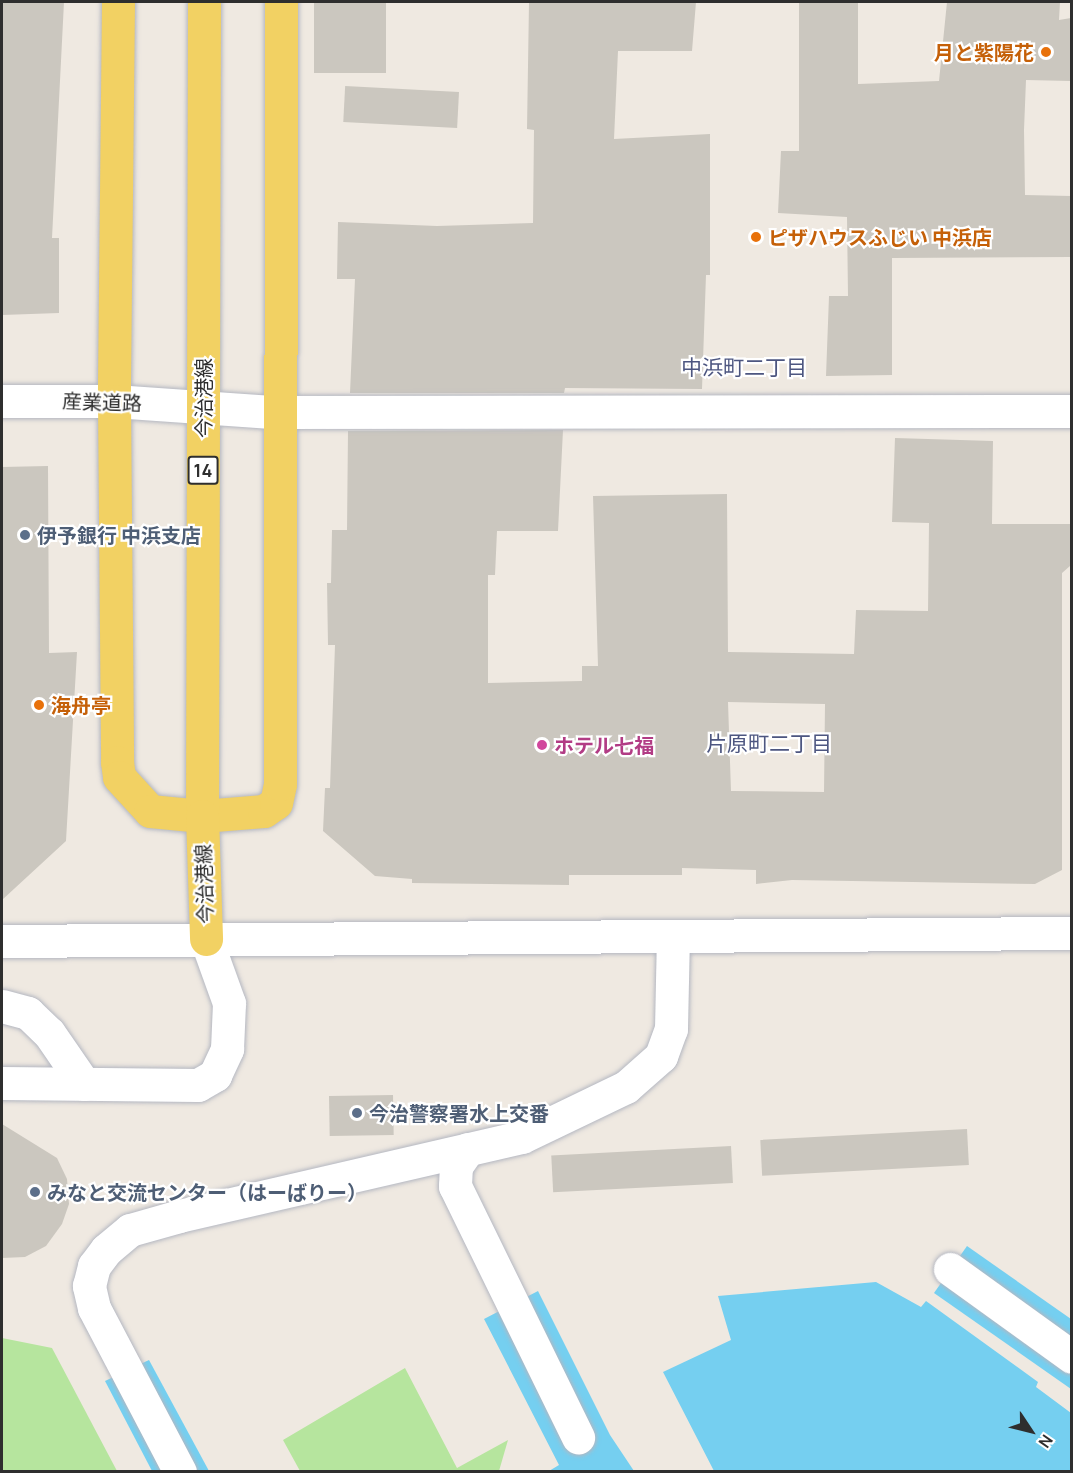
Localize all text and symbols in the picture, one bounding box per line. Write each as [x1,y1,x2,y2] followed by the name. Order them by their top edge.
[934,40,1034,64] place label: 月と紫陽花
[1039,45,1053,59] marker: 月と紫陽花
[768,225,992,249] place label: ピザハウスふじい 中浜店
[749,230,763,244] marker: ピザハウスふじい 中浜店
[681,354,807,380] district label: 中浜町二丁目
[191,358,215,438] street label: 今治港線
[62,389,142,415] street label: 産業道路
[186,455,220,485] road number: 14
[37,523,201,547] place label: 伊予銀行 中浜支店
[18,528,32,542] marker: 伊予銀行 中浜支店
[51,693,111,717] place label: 海舟亭
[32,698,46,712] marker: 海舟亭
[706,730,832,756] district label: 片原町二丁目
[554,733,654,757] place label: ホテル七福
[535,738,549,752] marker: ホテル七福
[191,844,217,924] street label: 今治港線
[369,1101,549,1125] place label: 今治警察署水上交番
[350,1106,364,1120] marker: 今治警察署水上交番
[47,1180,367,1204] place label: みなと交流センター（はーばりー）
[28,1185,42,1199] marker: みなと交流センター（はーばりー）
[1001,1401,1061,1461] north arrow
[1033,1430,1058,1452] text: N

